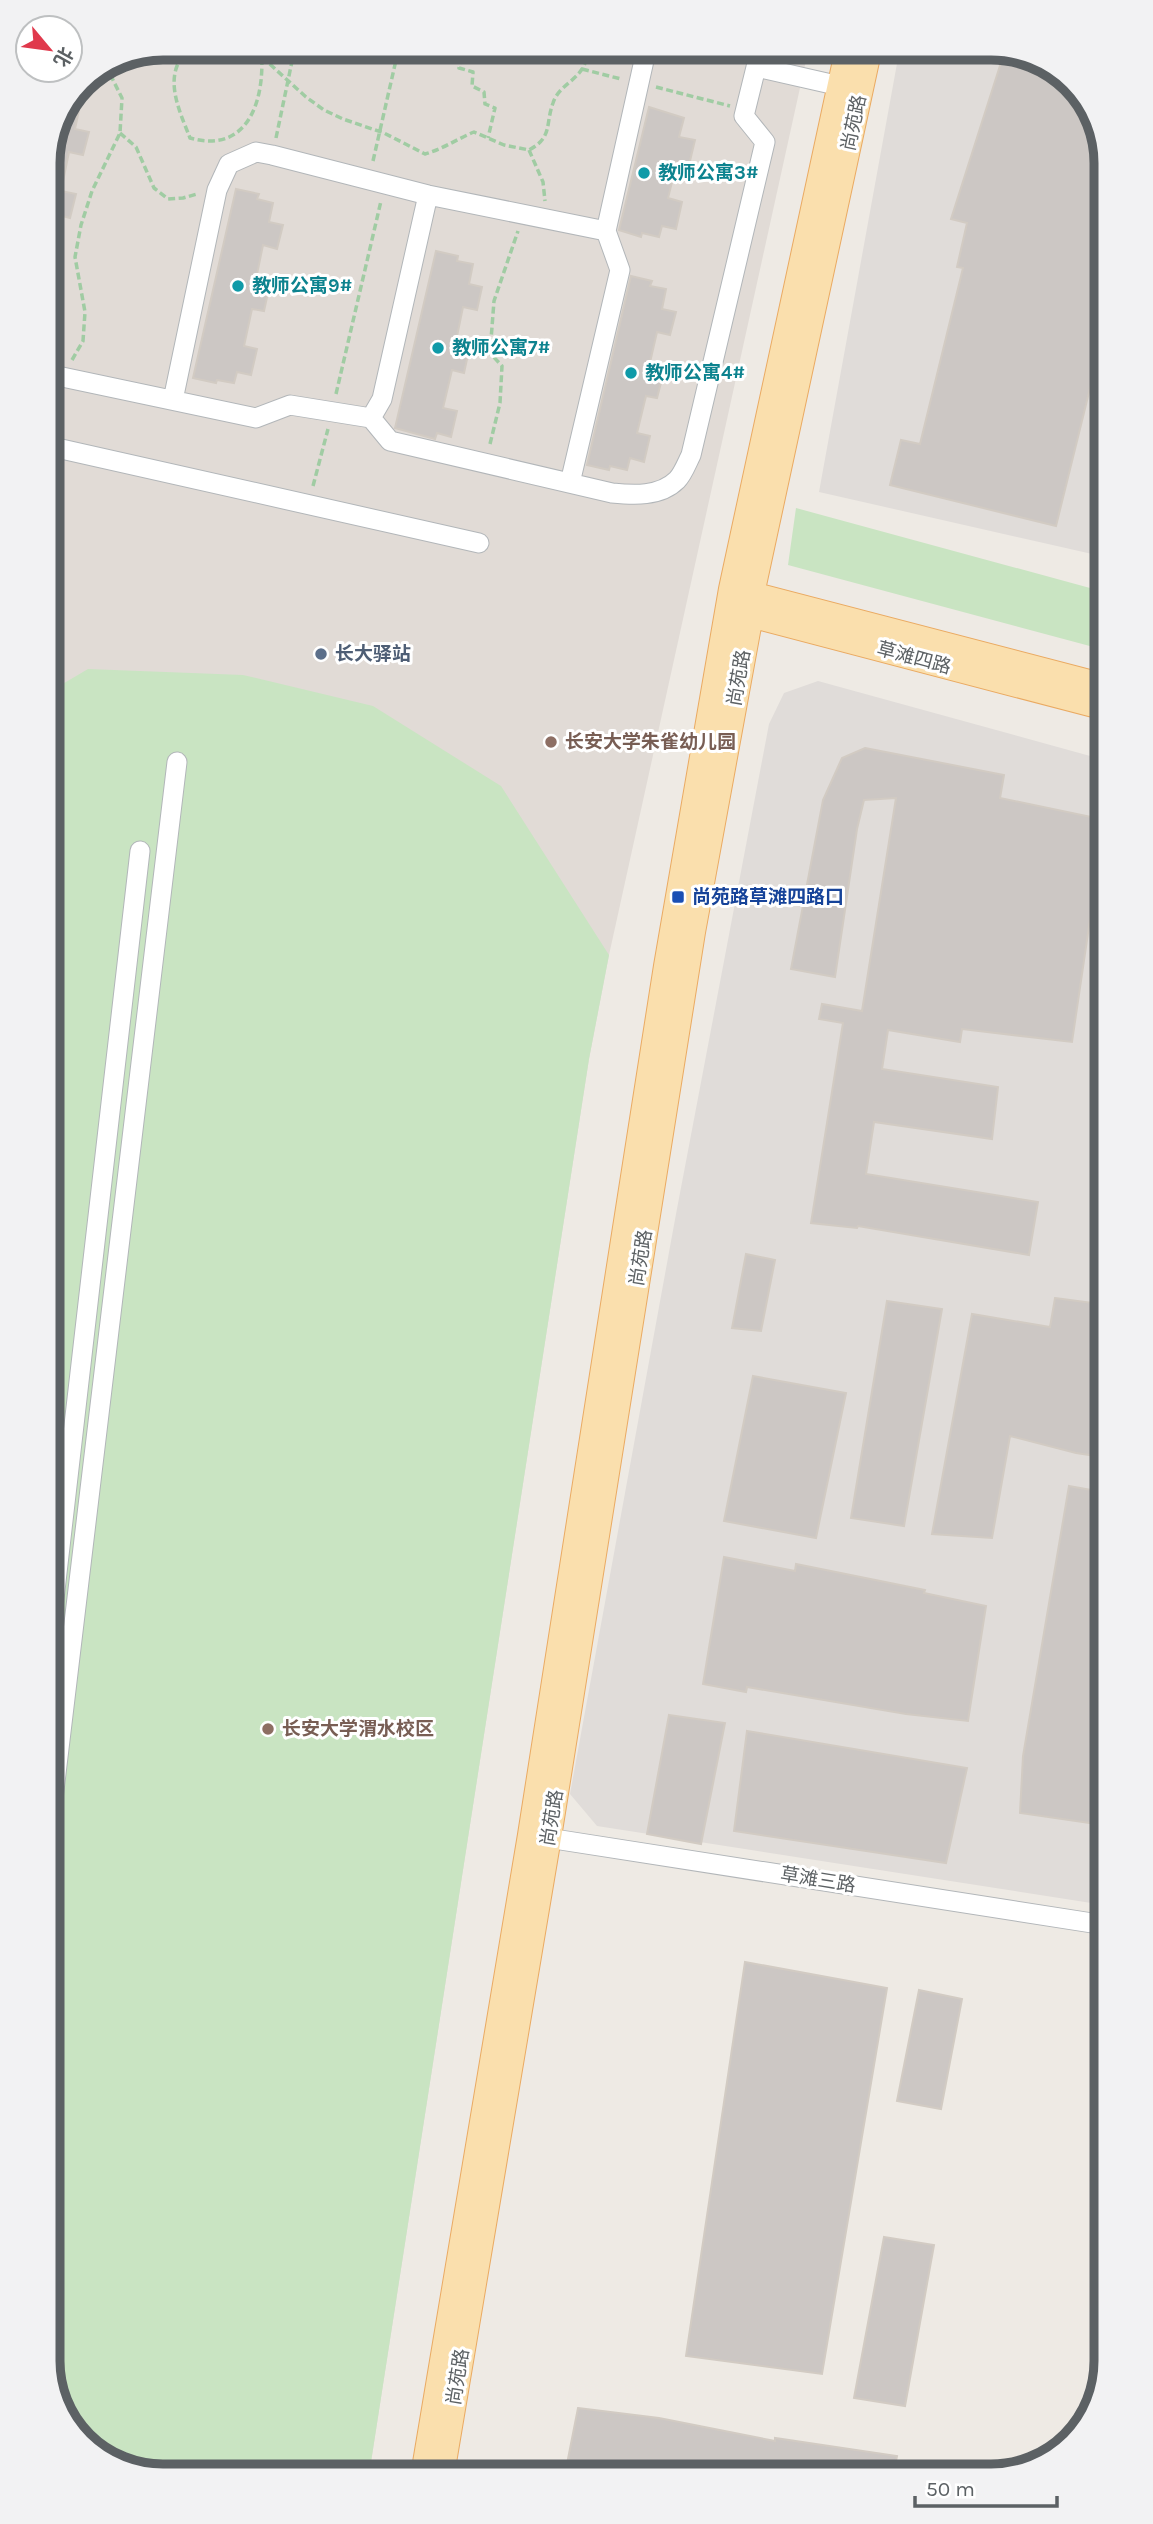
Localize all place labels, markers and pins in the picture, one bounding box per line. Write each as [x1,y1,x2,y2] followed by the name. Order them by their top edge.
[658,162,759,184] place label: 教师公寓3#
[636,165,652,181] marker: 教师公寓3#
[252,275,353,297] place label: 教师公寓9#
[230,278,246,294] marker: 教师公寓9#
[452,337,550,359] place label: 教师公寓7#
[430,340,446,356] marker: 教师公寓7#
[645,362,745,384] place label: 教师公寓4#
[623,365,639,381] marker: 教师公寓4#
[335,643,411,665] place label: 长大驿站
[313,646,329,662] marker: 长大驿站
[565,731,736,753] place label: 长安大学朱雀幼儿园
[543,734,559,750] marker: 长安大学朱雀幼儿园
[692,886,844,908] place label: 尚苑路草滩四路口
[670,889,686,905] marker: 尚苑路草滩四路口
[282,1718,434,1740] place label: 长安大学渭水校区
[260,1721,276,1737] marker: 长安大学渭水校区

